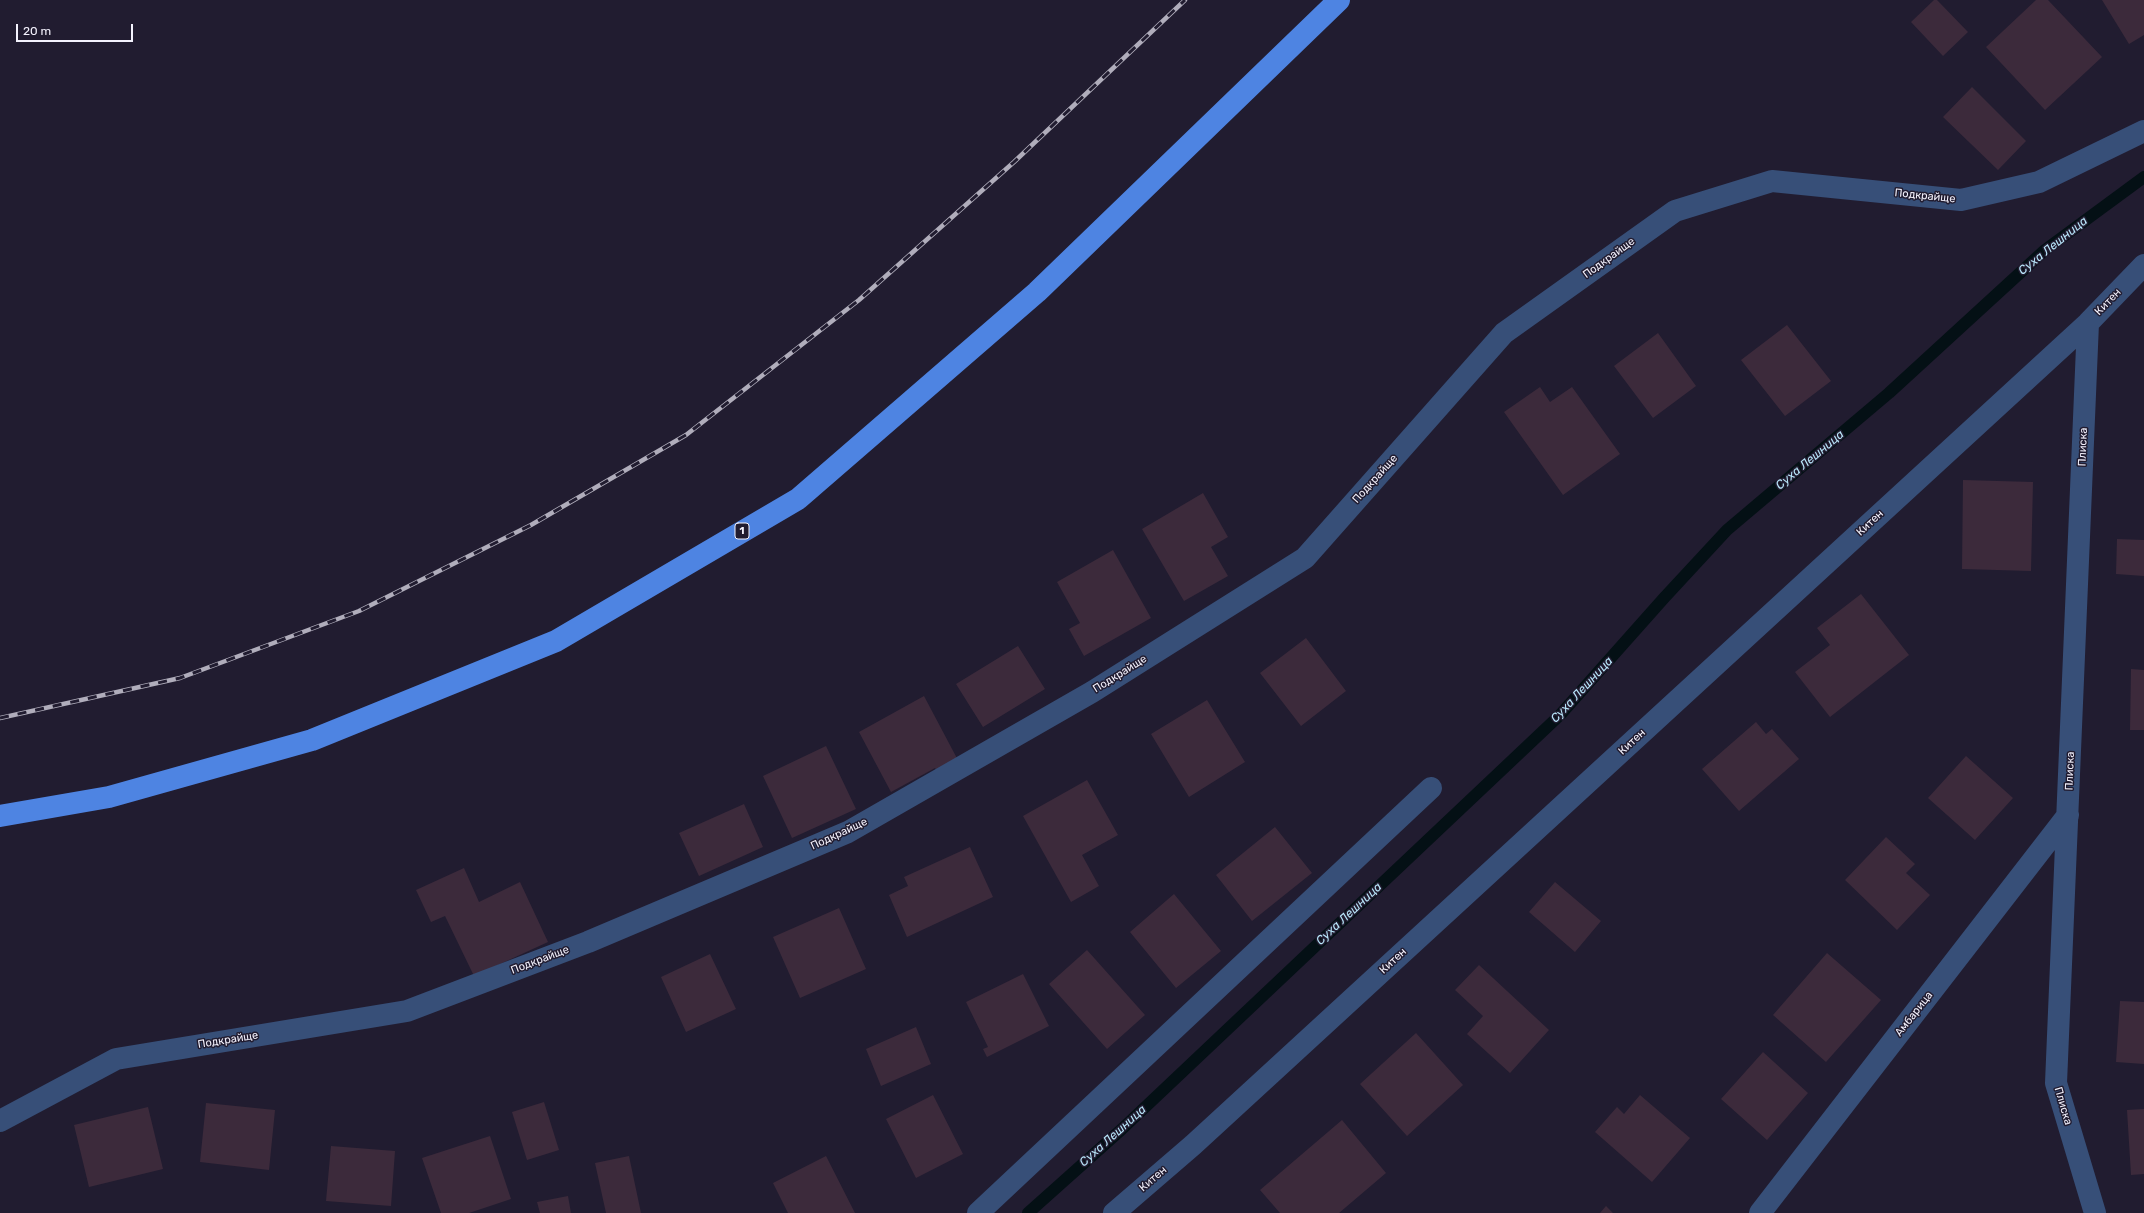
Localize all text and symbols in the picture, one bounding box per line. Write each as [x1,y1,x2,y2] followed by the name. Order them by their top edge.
[18,16,135,42] scale bar
[23,24,51,38] text: 20 m
[1894,186,1956,206] street label: Подкрайще
[2016,214,2090,278] water label: Суха Лешница
[1580,235,1638,281] street label: Подкрайще
[2092,286,2124,318] street label: Китен
[1773,427,1847,493] water label: Суха Лешница
[2076,427,2090,467] street label: Плиска
[1350,452,1400,506] street label: Подкрайще
[1854,507,1886,539] street label: Китен
[735,523,749,539] road number: 1
[1091,652,1149,696] street label: Подкрайще
[1548,654,1616,726] water label: Суха Лешница
[1616,726,1648,758] street label: Китен
[2063,751,2077,791] street label: Плиска
[809,815,869,853] street label: Подкрайще
[1313,880,1385,948] water label: Суха Лешница
[509,943,571,977] street label: Подкрайще
[1377,945,1409,977] street label: Китен
[1892,989,1936,1039] street label: Амбарица
[197,1029,259,1051] street label: Подкрайще
[2051,1085,2075,1127] street label: Плиска
[1077,1102,1149,1170] water label: Суха Лешница
[1137,1163,1169,1195] street label: Китен

